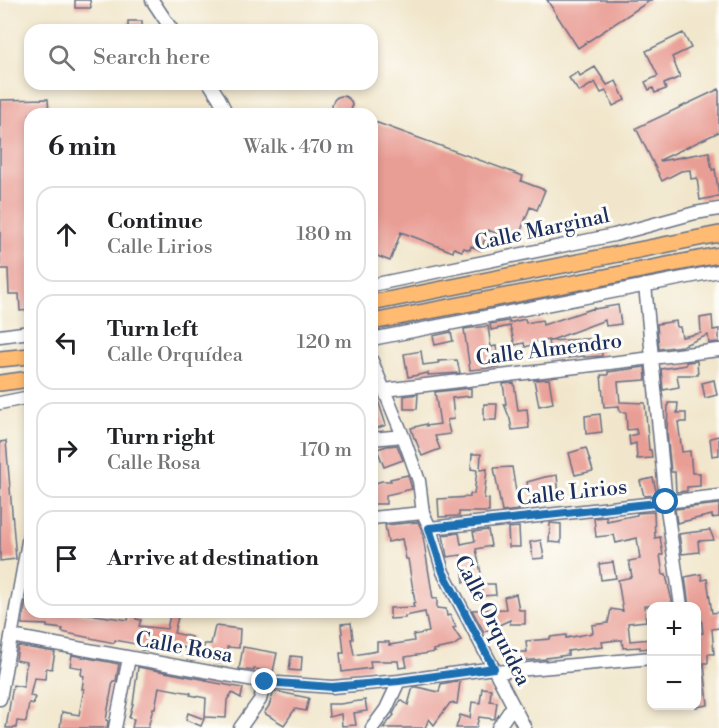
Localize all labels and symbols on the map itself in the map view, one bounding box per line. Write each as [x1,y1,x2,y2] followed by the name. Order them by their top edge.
[472,203,612,257] street label: Calle Marginal
[474,328,624,372] street label: Calle Almendro
[516,474,628,512] street label: Calle Lirios
[652,488,678,514] route start
[448,551,536,691] street label: Calle Orquídea
[133,627,235,669] street label: Calle Rosa
[251,668,277,694] route end

